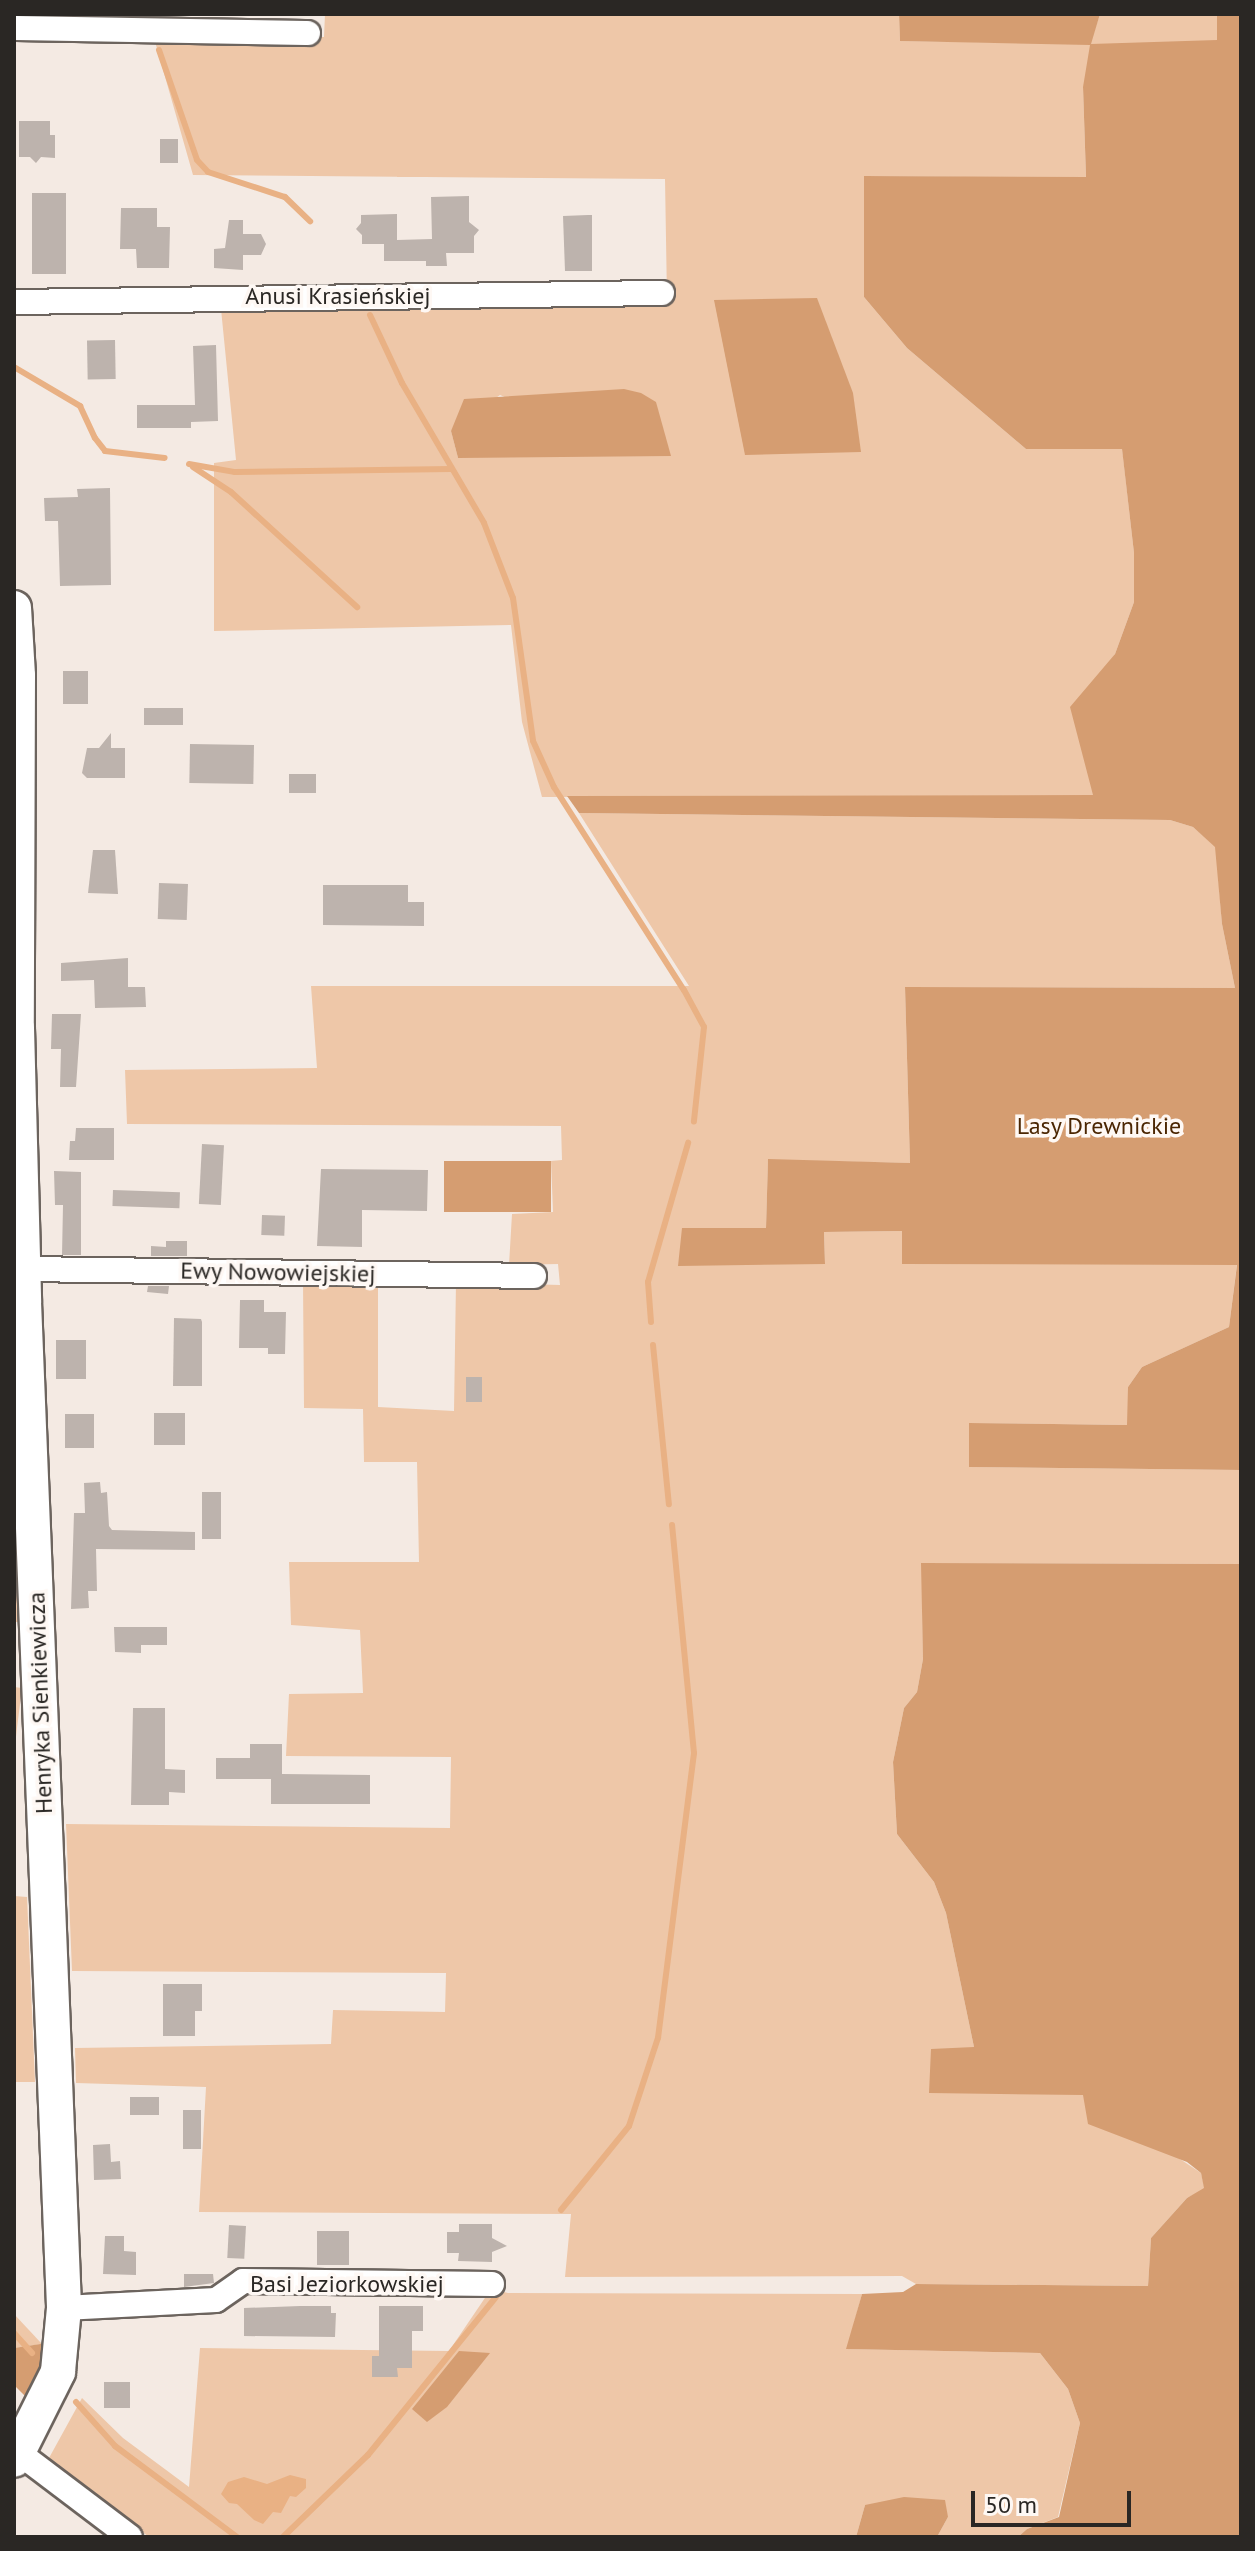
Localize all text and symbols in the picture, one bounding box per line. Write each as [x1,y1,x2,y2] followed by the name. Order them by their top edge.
[245,282,431,310] street label: Anusi Krasieńskiej
[1016,1112,1182,1140] park label: Lasy Drewnickie
[180,1256,376,1288] street label: Ewy Nowowiejskiej
[22,1592,58,1814] street label: Henryka Sienkiewicza
[250,2270,444,2298] street label: Basi Jeziorkowskiej
[975,2475,1135,2525] scale bar
[985,2489,1037,2520] text: 50 m

